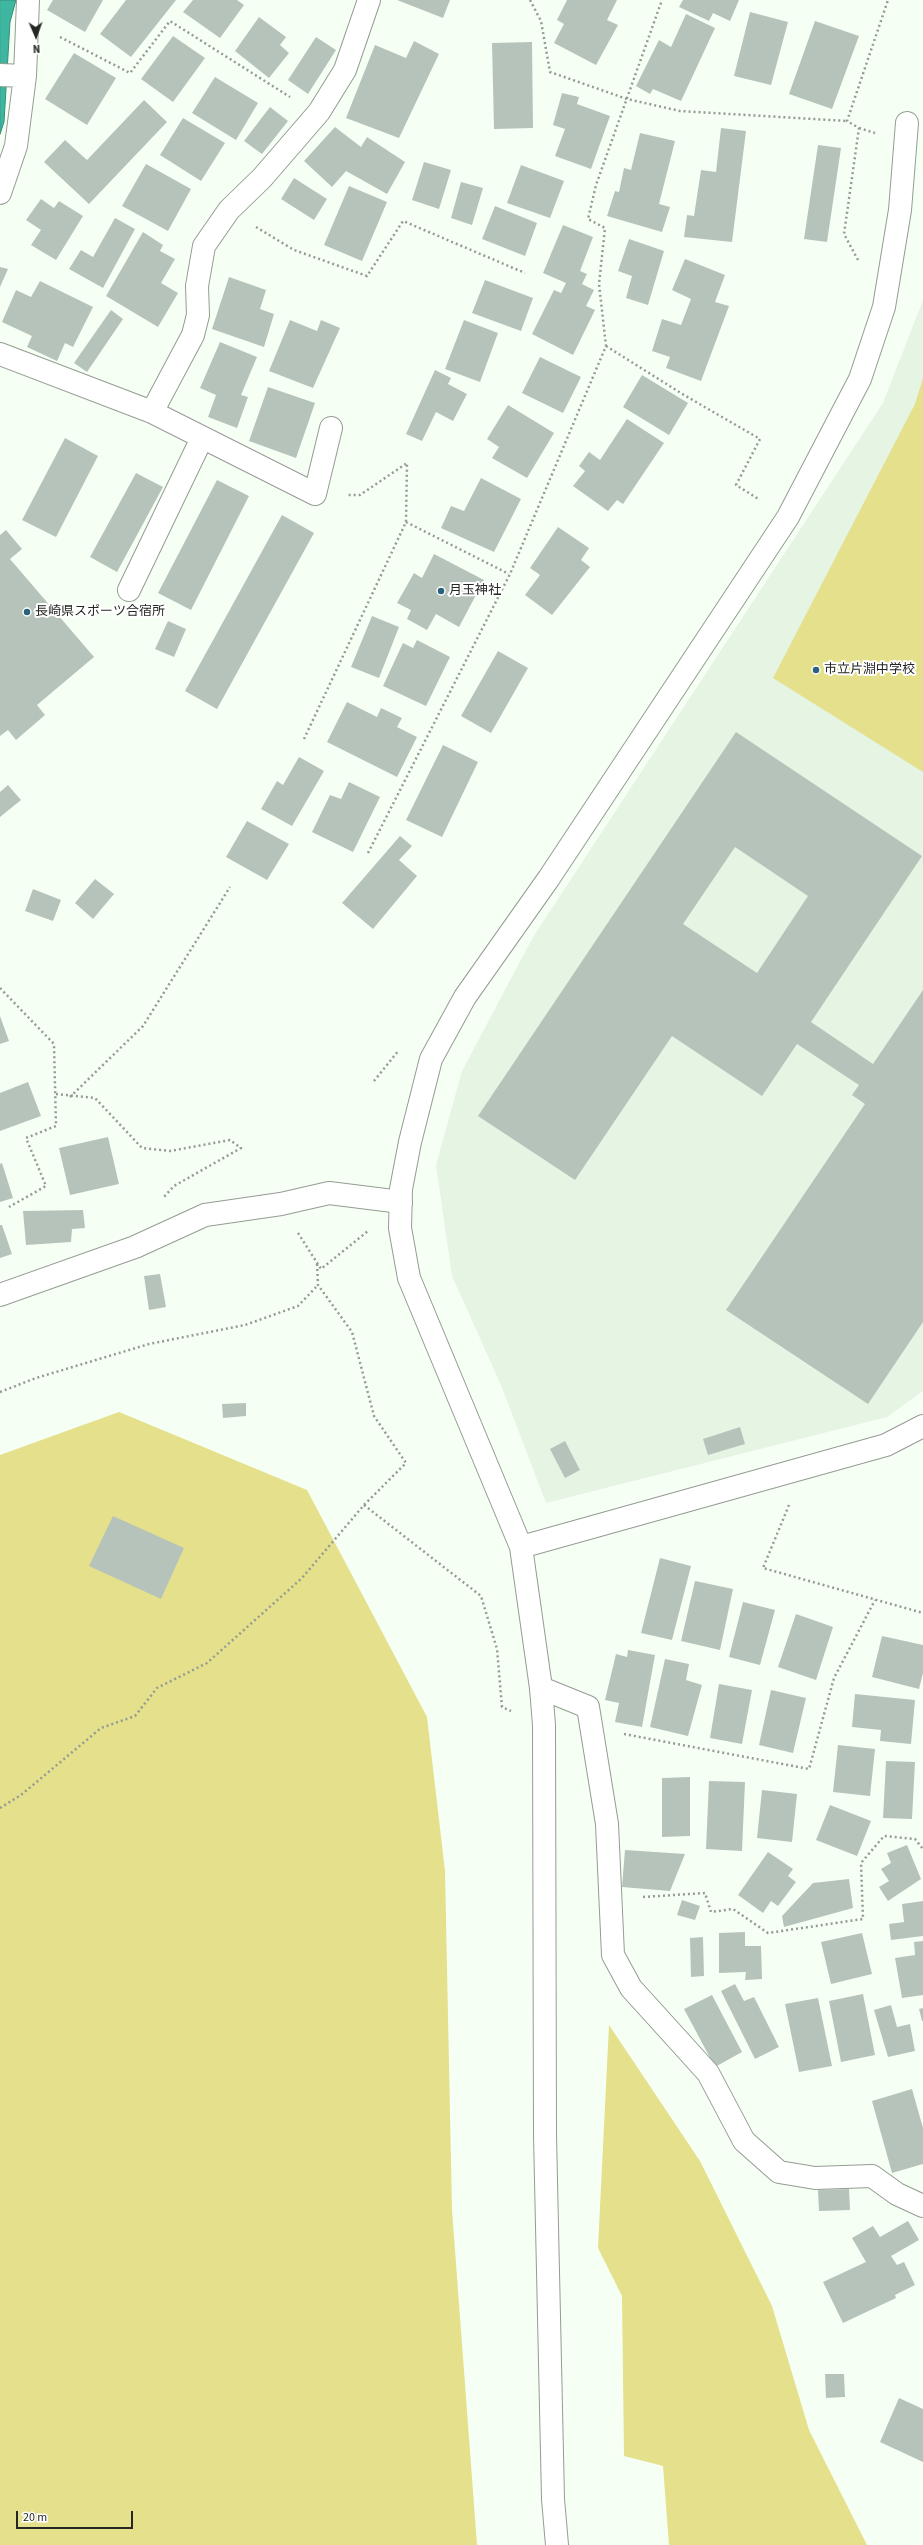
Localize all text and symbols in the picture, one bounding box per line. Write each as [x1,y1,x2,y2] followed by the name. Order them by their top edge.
[16,16,56,56] north arrow
[33,41,40,56] text: N
[449,583,501,599] place label: 月玉神社
[436,586,446,596] marker: 月玉神社
[35,604,165,620] place label: 長崎県スポーツ合宿所
[22,607,32,617] marker: 長崎県スポーツ合宿所
[824,662,915,678] place label: 市立片淵中学校
[811,665,821,675] marker: 市立片淵中学校
[18,2503,135,2529] scale bar
[23,2509,47,2526] text: 20 m

